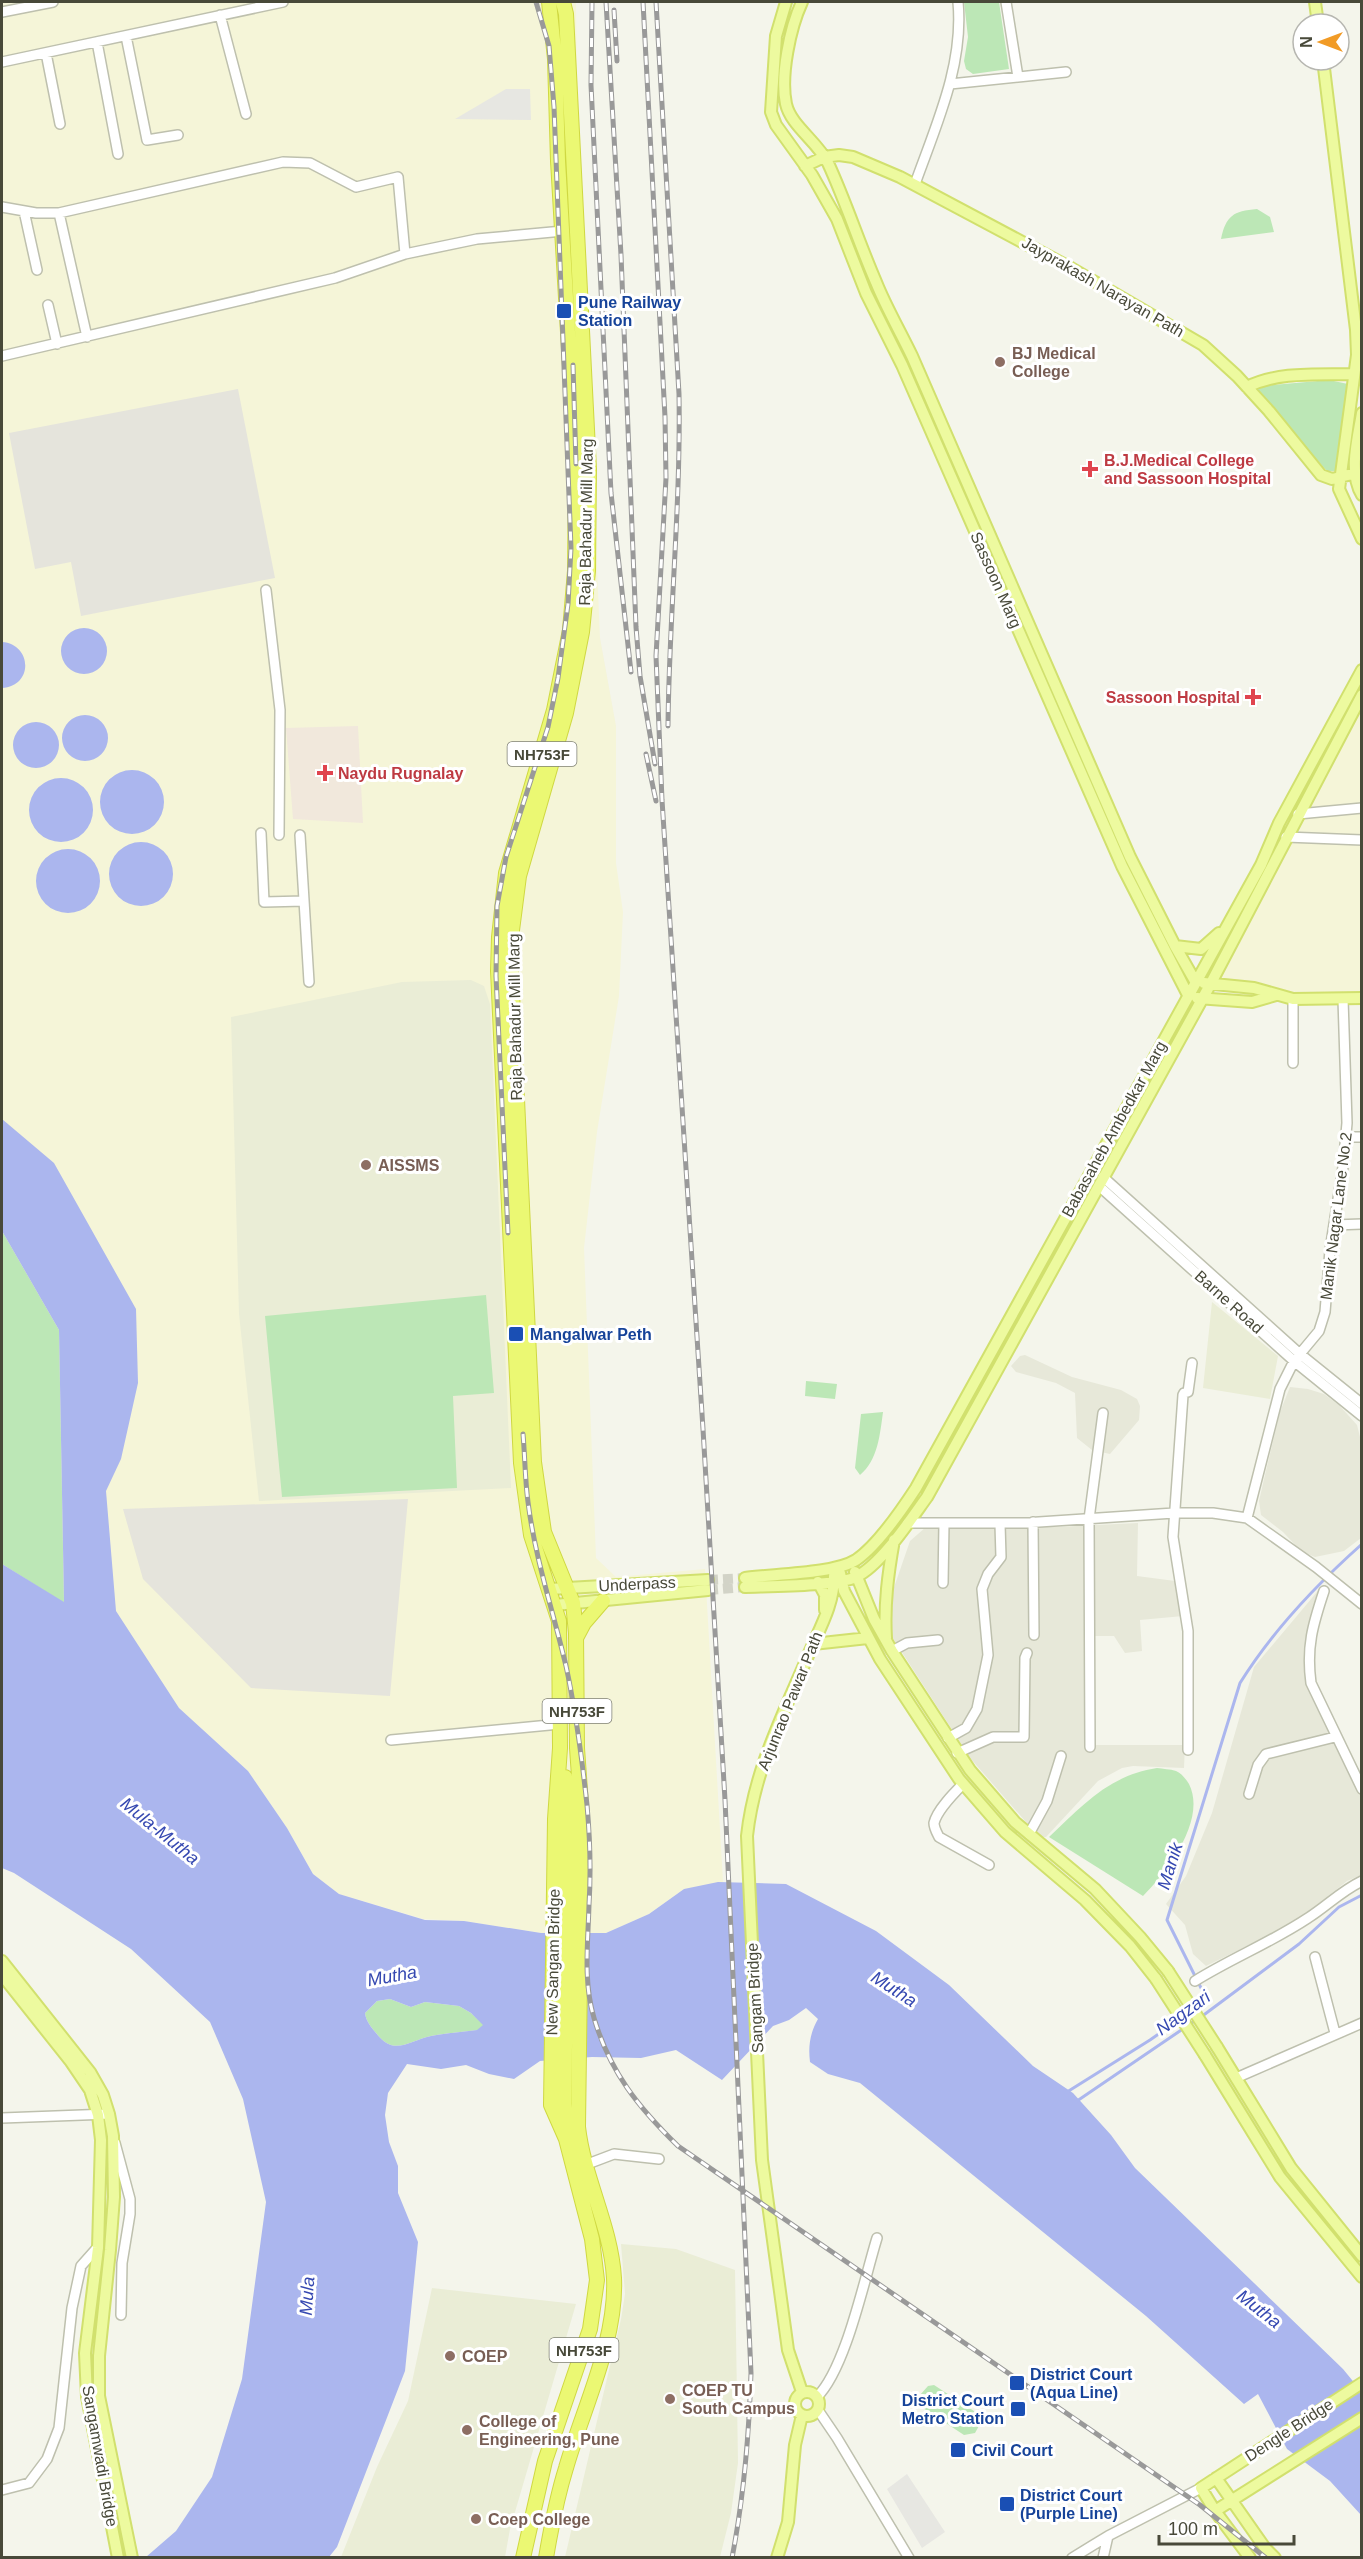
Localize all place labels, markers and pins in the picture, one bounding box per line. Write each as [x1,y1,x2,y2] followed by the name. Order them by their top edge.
[578,294,681,329] place label: Pune Railway Station
[555,302,573,320] marker: Pune Railway Station
[1012,345,1096,380] place label: BJ Medical College
[993,355,1007,369] marker: BJ Medical College
[1104,452,1271,487] place label: B.J.Medical College and Sassoon Hospital
[1081,460,1099,478] marker: B.J.Medical College and Sassoon Hospital
[1244,688,1262,706] marker: Sassoon Hospital
[1106,689,1240,706] place label: Sassoon Hospital
[316,764,334,782] marker: Naydu Rugnalay
[338,765,463,782] place label: Naydu Rugnalay
[378,1157,440,1174] place label: AISSMS
[359,1158,373,1172] marker: AISSMS
[507,1325,525,1343] marker: Mangalwar Peth
[530,1326,652,1343] place label: Mangalwar Peth
[462,2348,508,2365] place label: COEP
[443,2349,457,2363] marker: COEP
[1030,2366,1133,2401] place label: District Court (Aqua Line)
[1008,2374,1026,2392] marker: District Court (Aqua Line)
[682,2382,795,2417] place label: COEP TU South Campus
[663,2392,677,2406] marker: COEP TU South Campus
[902,2392,1005,2427] place label: District Court Metro Station
[1009,2400,1027,2418] marker: District Court Metro Station
[479,2413,620,2448] place label: College of Engineering, Pune
[460,2423,474,2437] marker: College of Engineering, Pune
[949,2441,967,2459] marker: Civil Court
[972,2442,1054,2459] place label: Civil Court
[1020,2487,1123,2522] place label: District Court (Purple Line)
[998,2495,1016,2513] marker: District Court (Purple Line)
[488,2511,590,2528] place label: Coep College
[469,2512,483,2526] marker: Coep College

